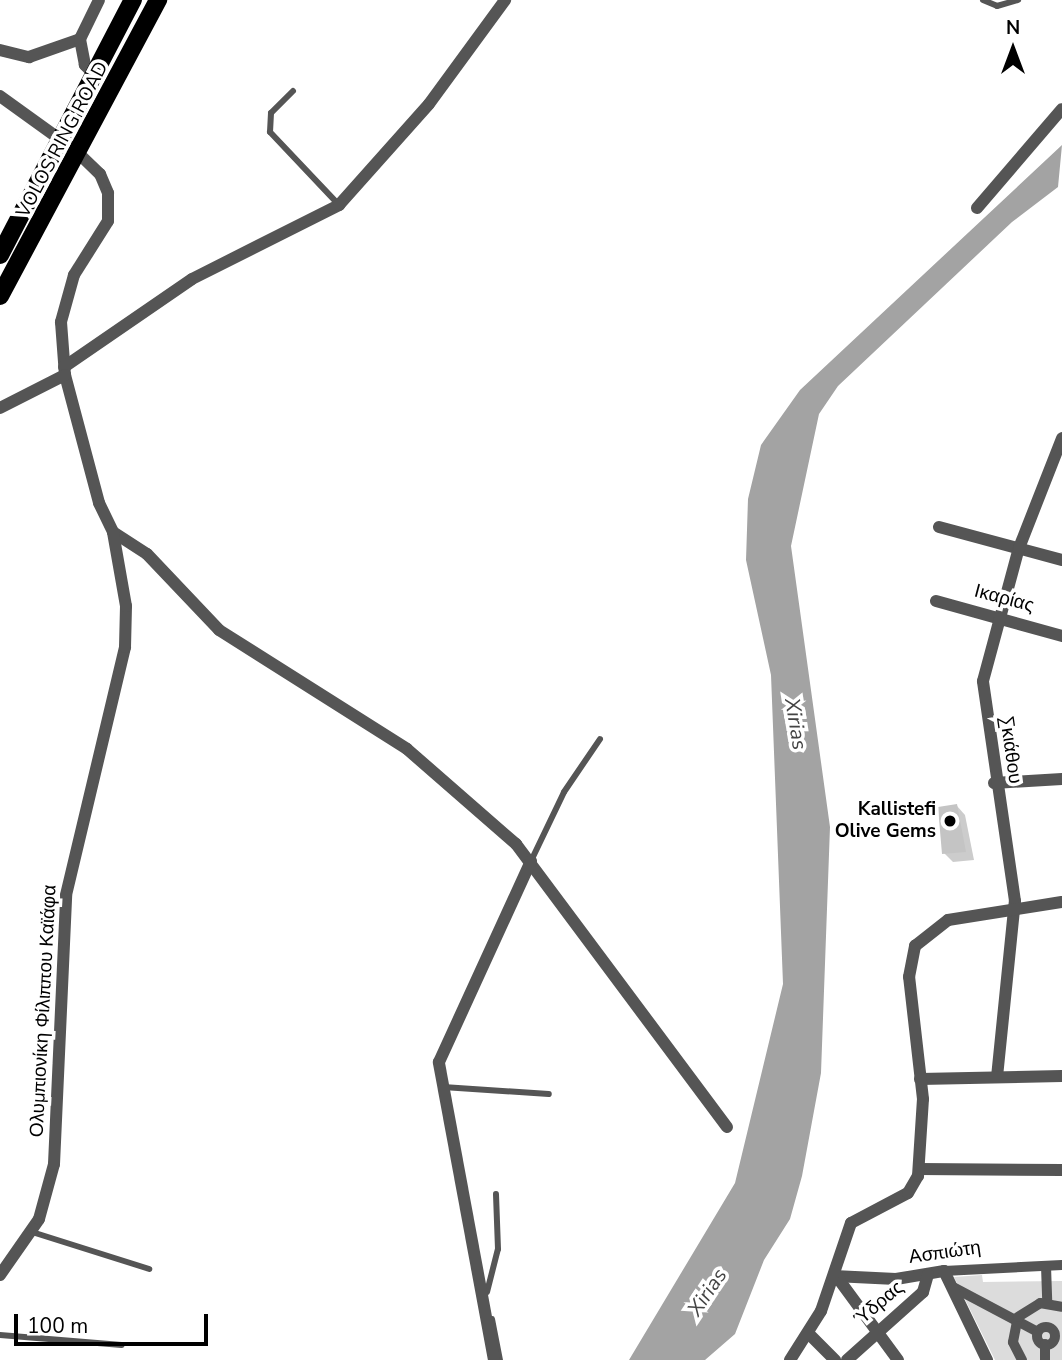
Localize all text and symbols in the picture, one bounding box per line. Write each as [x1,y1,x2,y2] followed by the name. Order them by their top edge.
[978,14,1048,84] north arrow
[1006,15,1020,41] text: N
[12,58,114,222] street label: VOLOS RING ROAD
[972,580,1036,618] street label: Ικαρίας
[779,696,813,752] water label: Xirias
[994,715,1026,785] street label: Σκιάθου
[835,799,936,843] place label: Kallistefi Olive Gems
[942,813,958,829] marker: Kallistefi Olive Gems
[26,884,62,1138] street label: Ολυμπιονίκη Φίλιππου Καϊάφα
[908,1237,982,1269] street label: Ασπιώτη
[682,1263,732,1321] water label: Xirias
[850,1277,908,1331] street label: Ύδρας
[18,1300,212,1344] scale bar
[27,1312,88,1340] text: 100 m

